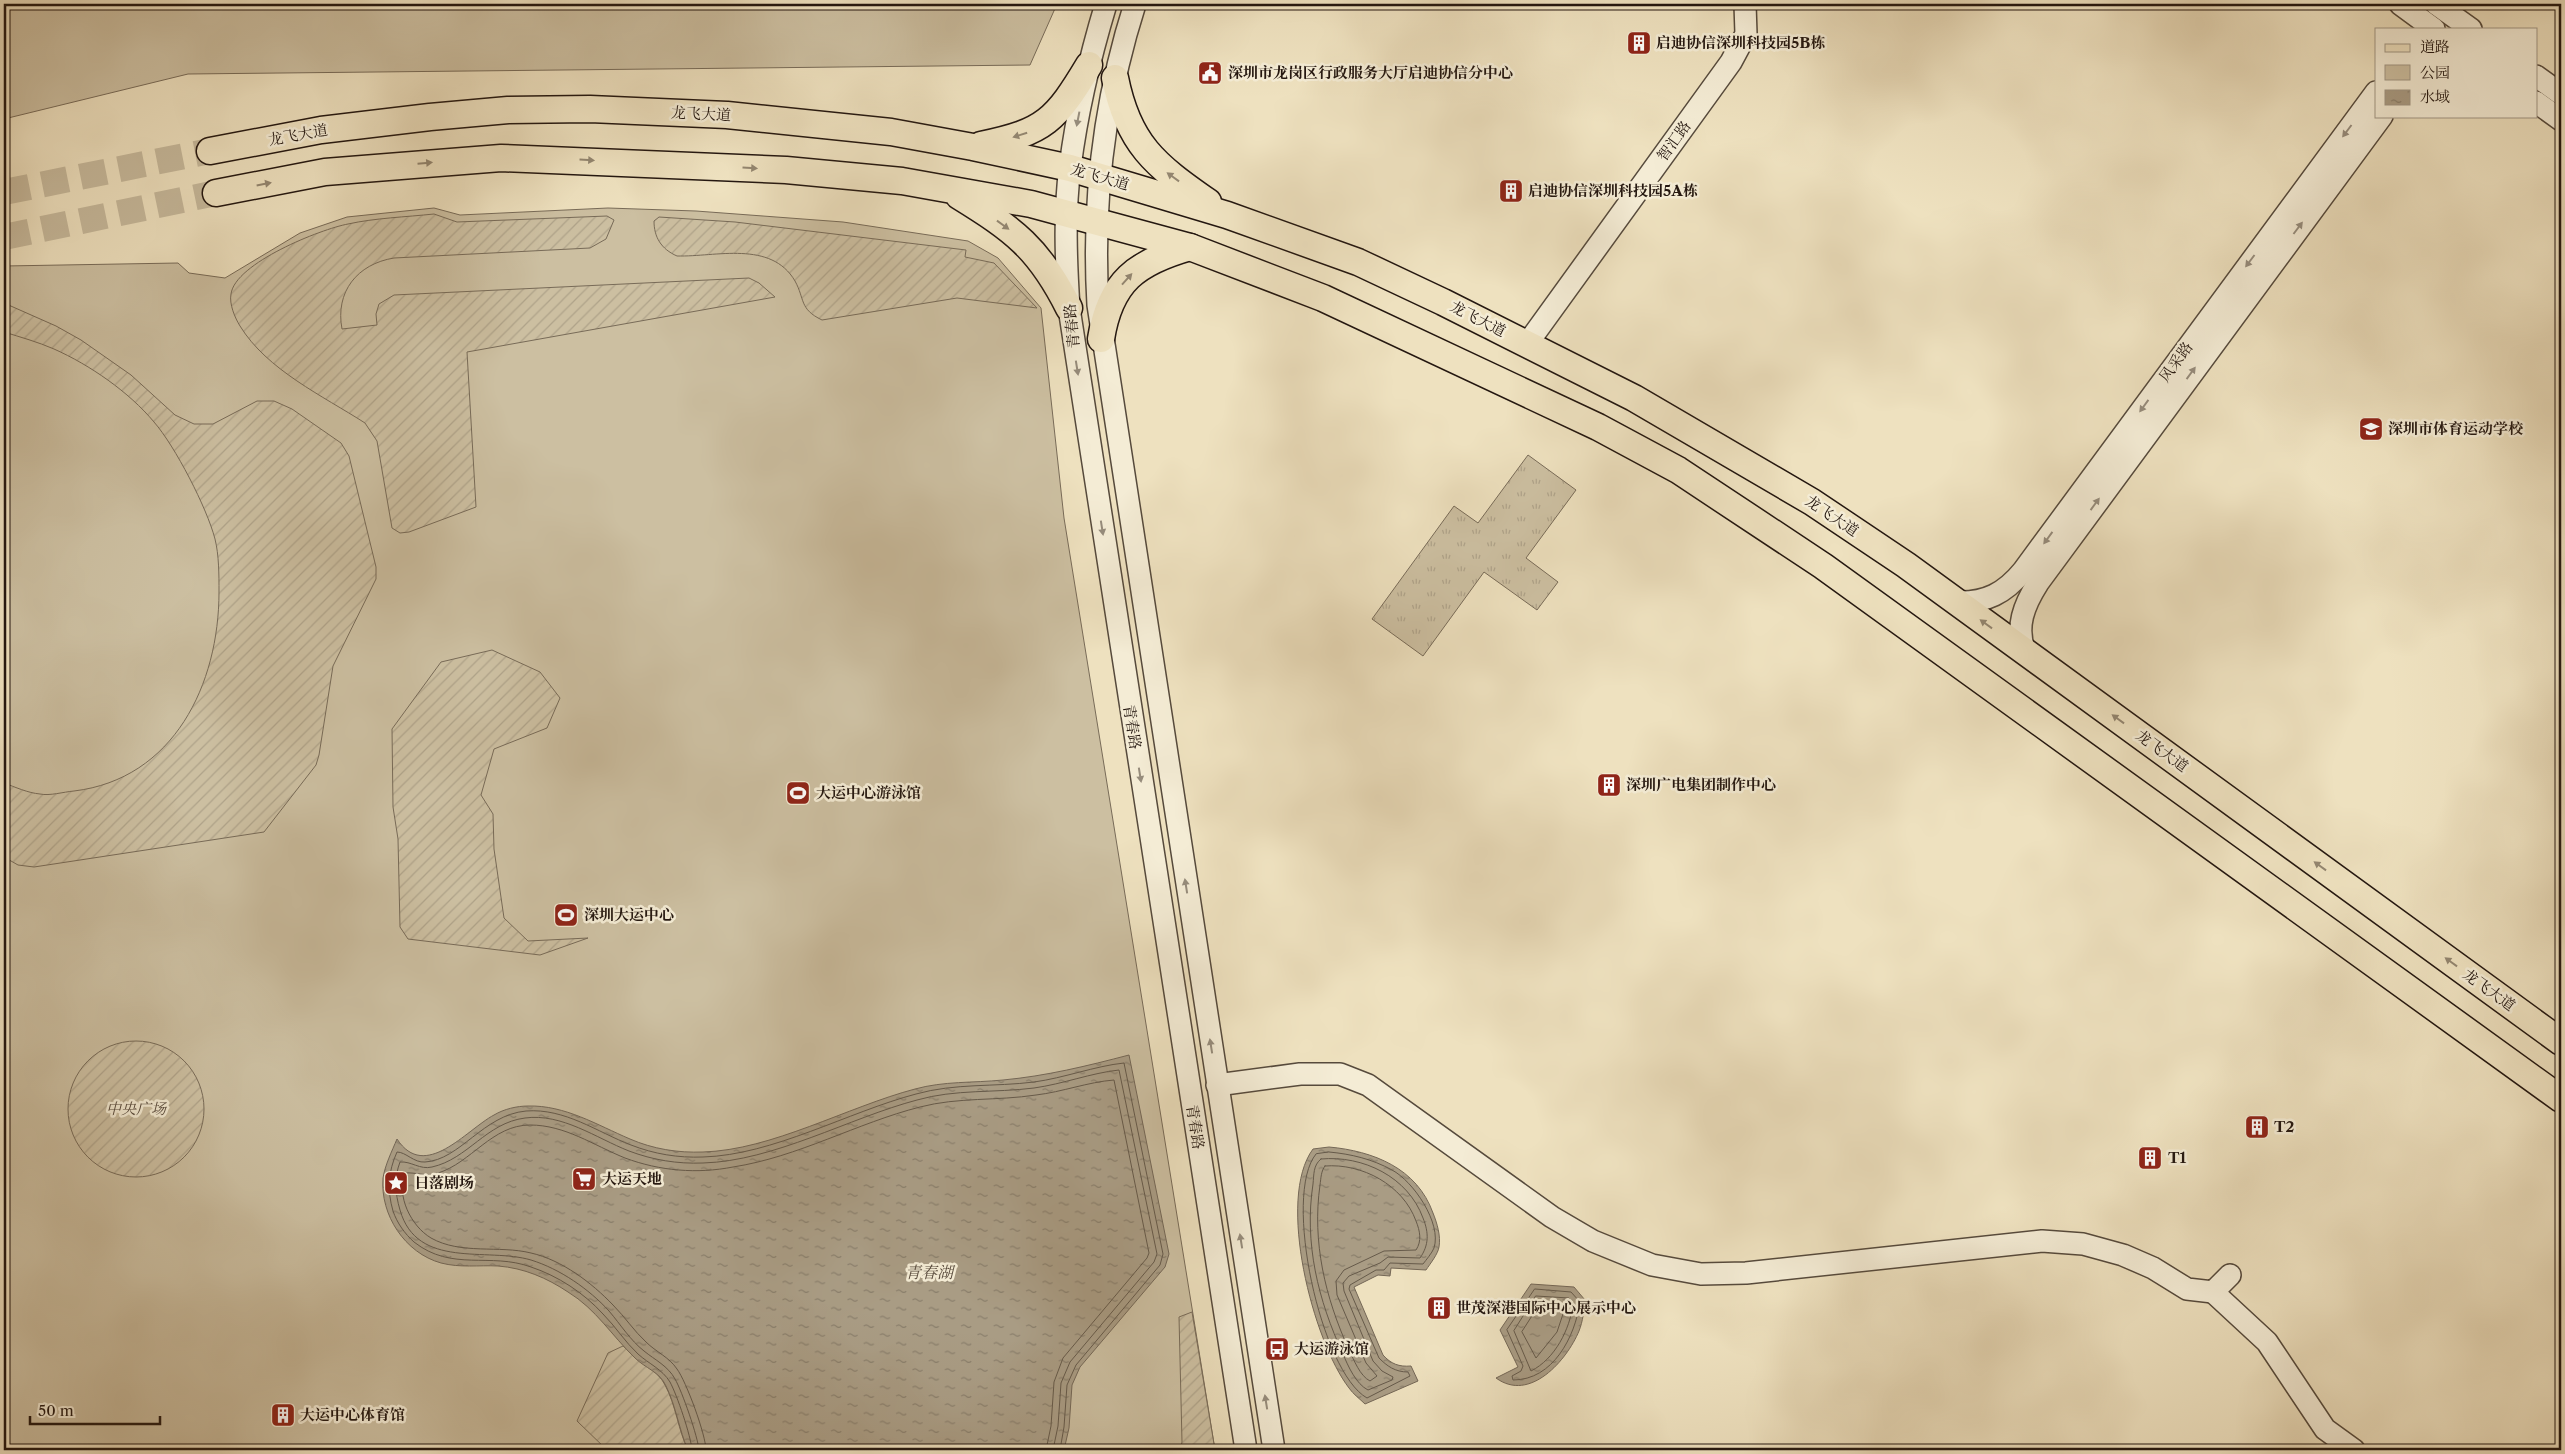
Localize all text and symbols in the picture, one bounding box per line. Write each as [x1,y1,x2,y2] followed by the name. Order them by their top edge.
[2375,28,2538,118] legend
[1626,30,1652,56] building icon: 启迪协信深圳科技园5B栋
[1656,33,1825,52] place label: 启迪协信深圳科技园5B栋
[2420,37,2450,56] text: 道路
[1197,60,1223,86] public building icon: 深圳市龙岗区行政服务大厅启迪协信分中心
[1228,63,1513,82] place label: 深圳市龙岗区行政服务大厅启迪协信分中心
[2420,63,2450,82] text: 公园
[2420,87,2450,106] text: 水域
[671,102,731,125] street label: 龙飞大道
[1074,111,1082,127] one-way arrow
[1653,117,1695,164] street label: 智汇路
[267,120,329,149] street label: 龙飞大道
[2342,124,2352,138] one-way arrow
[1013,132,1028,140] one-way arrow
[580,157,596,165] one-way arrow
[418,159,434,167] one-way arrow
[1069,159,1132,194] street label: 龙飞大道
[742,164,758,172] one-way arrow
[1166,172,1180,182] one-way arrow
[1498,178,1524,204] building icon: 启迪协信深圳科技园5A栋
[257,179,273,187] one-way arrow
[1528,181,1698,200] place label: 启迪协信深圳科技园5A栋
[996,220,1010,230] one-way arrow
[2293,222,2304,235] one-way arrow
[2245,254,2255,268] one-way arrow
[1121,274,1133,286] one-way arrow
[1447,296,1509,341] street label: 龙飞大道
[1060,303,1083,349] street label: 青春路
[2155,338,2197,385] street label: 风采路
[1073,360,1081,376] one-way arrow
[2186,366,2196,380] one-way arrow
[2138,399,2149,412] one-way arrow
[2358,416,2384,442] school or university icon: 深圳市体育运动学校
[2388,419,2524,438] place label: 深圳市体育运动学校
[1802,491,1862,540] street label: 龙飞大道
[2090,498,2101,511] one-way arrow
[1098,520,1106,536] one-way arrow
[2043,531,2053,545] one-way arrow
[1980,619,1993,629] one-way arrow
[1120,703,1145,751] street label: 青春路
[2111,714,2125,724] one-way arrow
[2132,725,2192,776] street label: 龙飞大道
[1136,768,1144,784] one-way arrow
[1596,772,1622,798] building icon: 深圳广电集团制作中心
[1626,775,1776,794] place label: 深圳广电集团制作中心
[785,780,811,806] sports icon: 大运中心游泳馆
[816,783,921,802] place label: 大运中心游泳馆
[2314,861,2327,872] one-way arrow
[1182,877,1190,893] one-way arrow
[553,902,579,928] sports icon: 深圳大运中心
[584,905,674,924] place label: 深圳大运中心
[2444,957,2458,967] one-way arrow
[2459,964,2519,1015] street label: 龙飞大道
[1207,1038,1215,1054] one-way arrow
[106,1099,168,1118] park label: 中央广场
[1183,1103,1208,1151] street label: 青春路
[2244,1114,2270,1140] building icon: T2
[2274,1117,2295,1136] place label: T2
[2137,1145,2163,1171] building icon: T1
[2168,1148,2187,1167] place label: T1
[571,1166,597,1192] supermarket icon: 大运天地
[602,1169,662,1188] place label: 大运天地
[383,1170,409,1196] place icon: 日落剧场
[414,1173,474,1192] place label: 日落剧场
[1237,1233,1245,1249] one-way arrow
[905,1262,956,1282] water label: 青春湖
[1426,1295,1452,1321] building icon: 世茂深港国际中心展示中心
[1456,1298,1636,1317] place label: 世茂深港国际中心展示中心
[1264,1336,1290,1362] bus stop icon: 大运游泳馆
[1294,1339,1369,1358] place label: 大运游泳馆
[30,1394,160,1426] scale bar
[1262,1394,1270,1410] one-way arrow
[38,1401,74,1420] text: 50 m
[270,1402,296,1428] building icon: 大运中心体育馆
[300,1405,405,1424] place label: 大运中心体育馆

